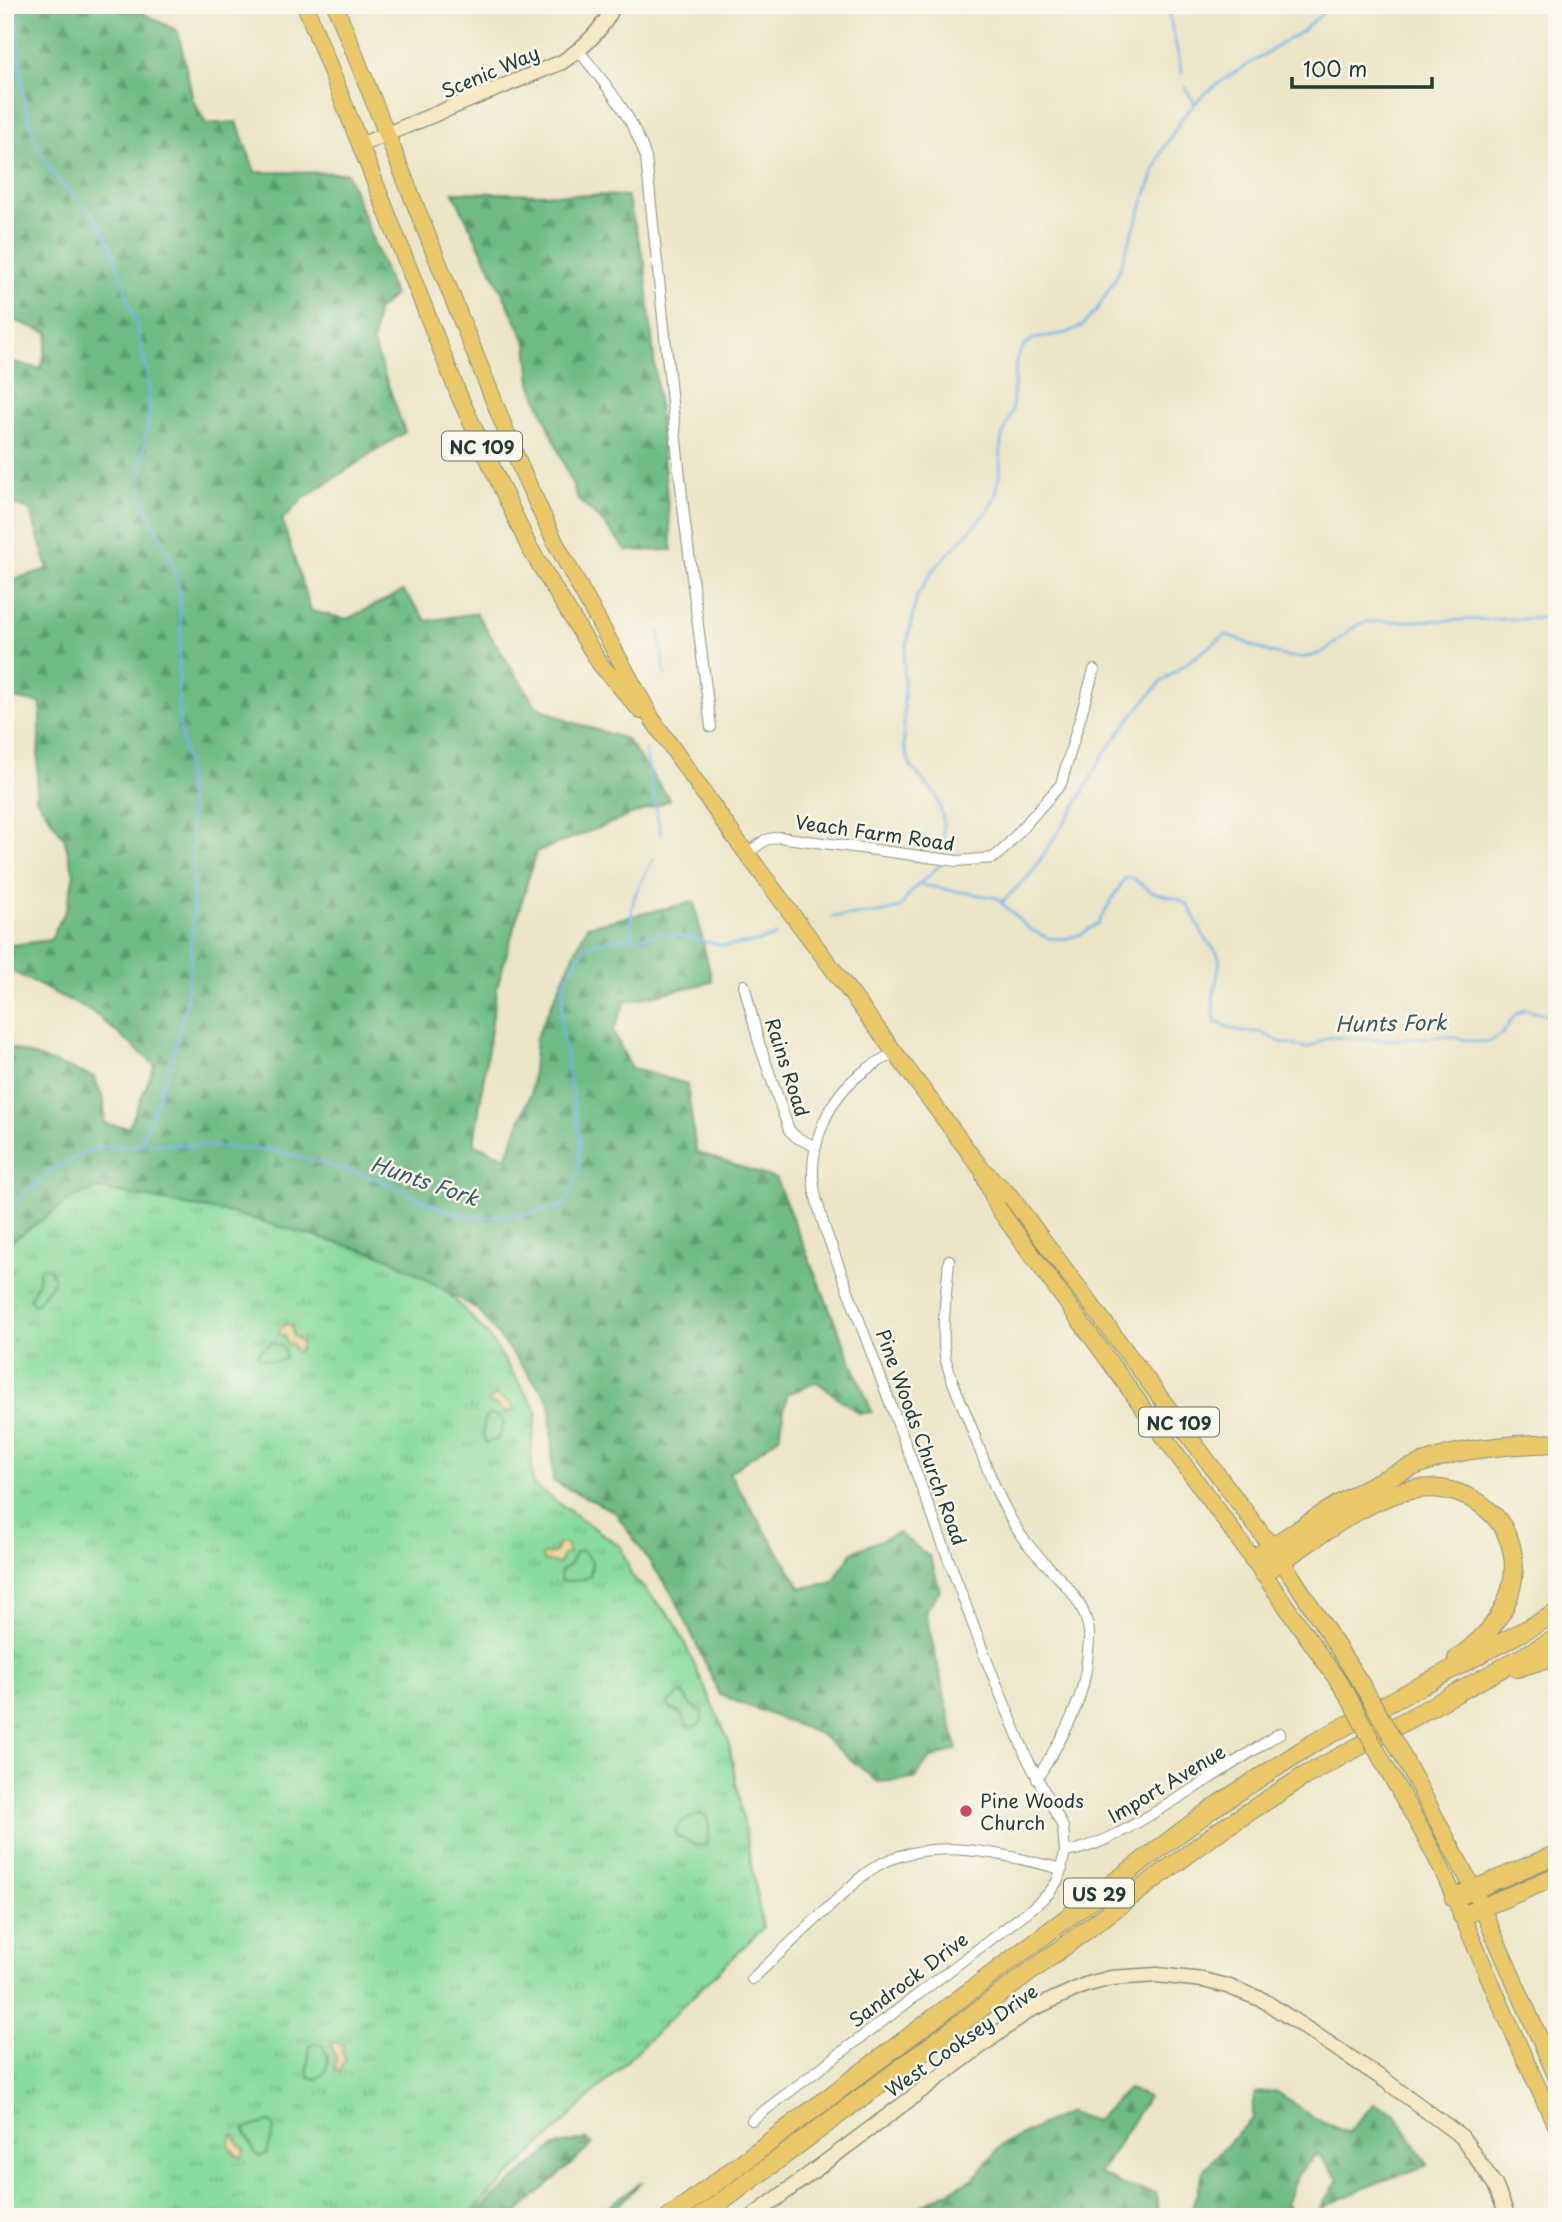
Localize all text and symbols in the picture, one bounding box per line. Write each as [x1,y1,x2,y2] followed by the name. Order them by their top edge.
[437,38,543,104] street label: Scenic Way
[1292,46,1432,90] scale bar
[1303,52,1367,84] text: 100 m
[442,432,522,461] road number: NC 109
[793,807,957,857] street label: Veach Farm Road
[1335,1005,1448,1039] water label: Hunts Fork
[759,1014,817,1120] street label: Rains Road
[367,1147,484,1214] water label: Hunts Fork
[870,1325,974,1549] street label: Pine Woods Church Road
[1139,1408,1219,1436] road number: NC 109
[1102,1737,1230,1829] street label: Import Avenue
[980,1786,1084,1836] place label: Pine Woods Church
[958,1803,974,1819] marker: Pine Woods Church
[1064,1879,1134,1908] road number: US 29
[842,1925,974,2033] street label: Sandrock Drive
[879,1977,1043,2103] street label: West Cooksey Drive

